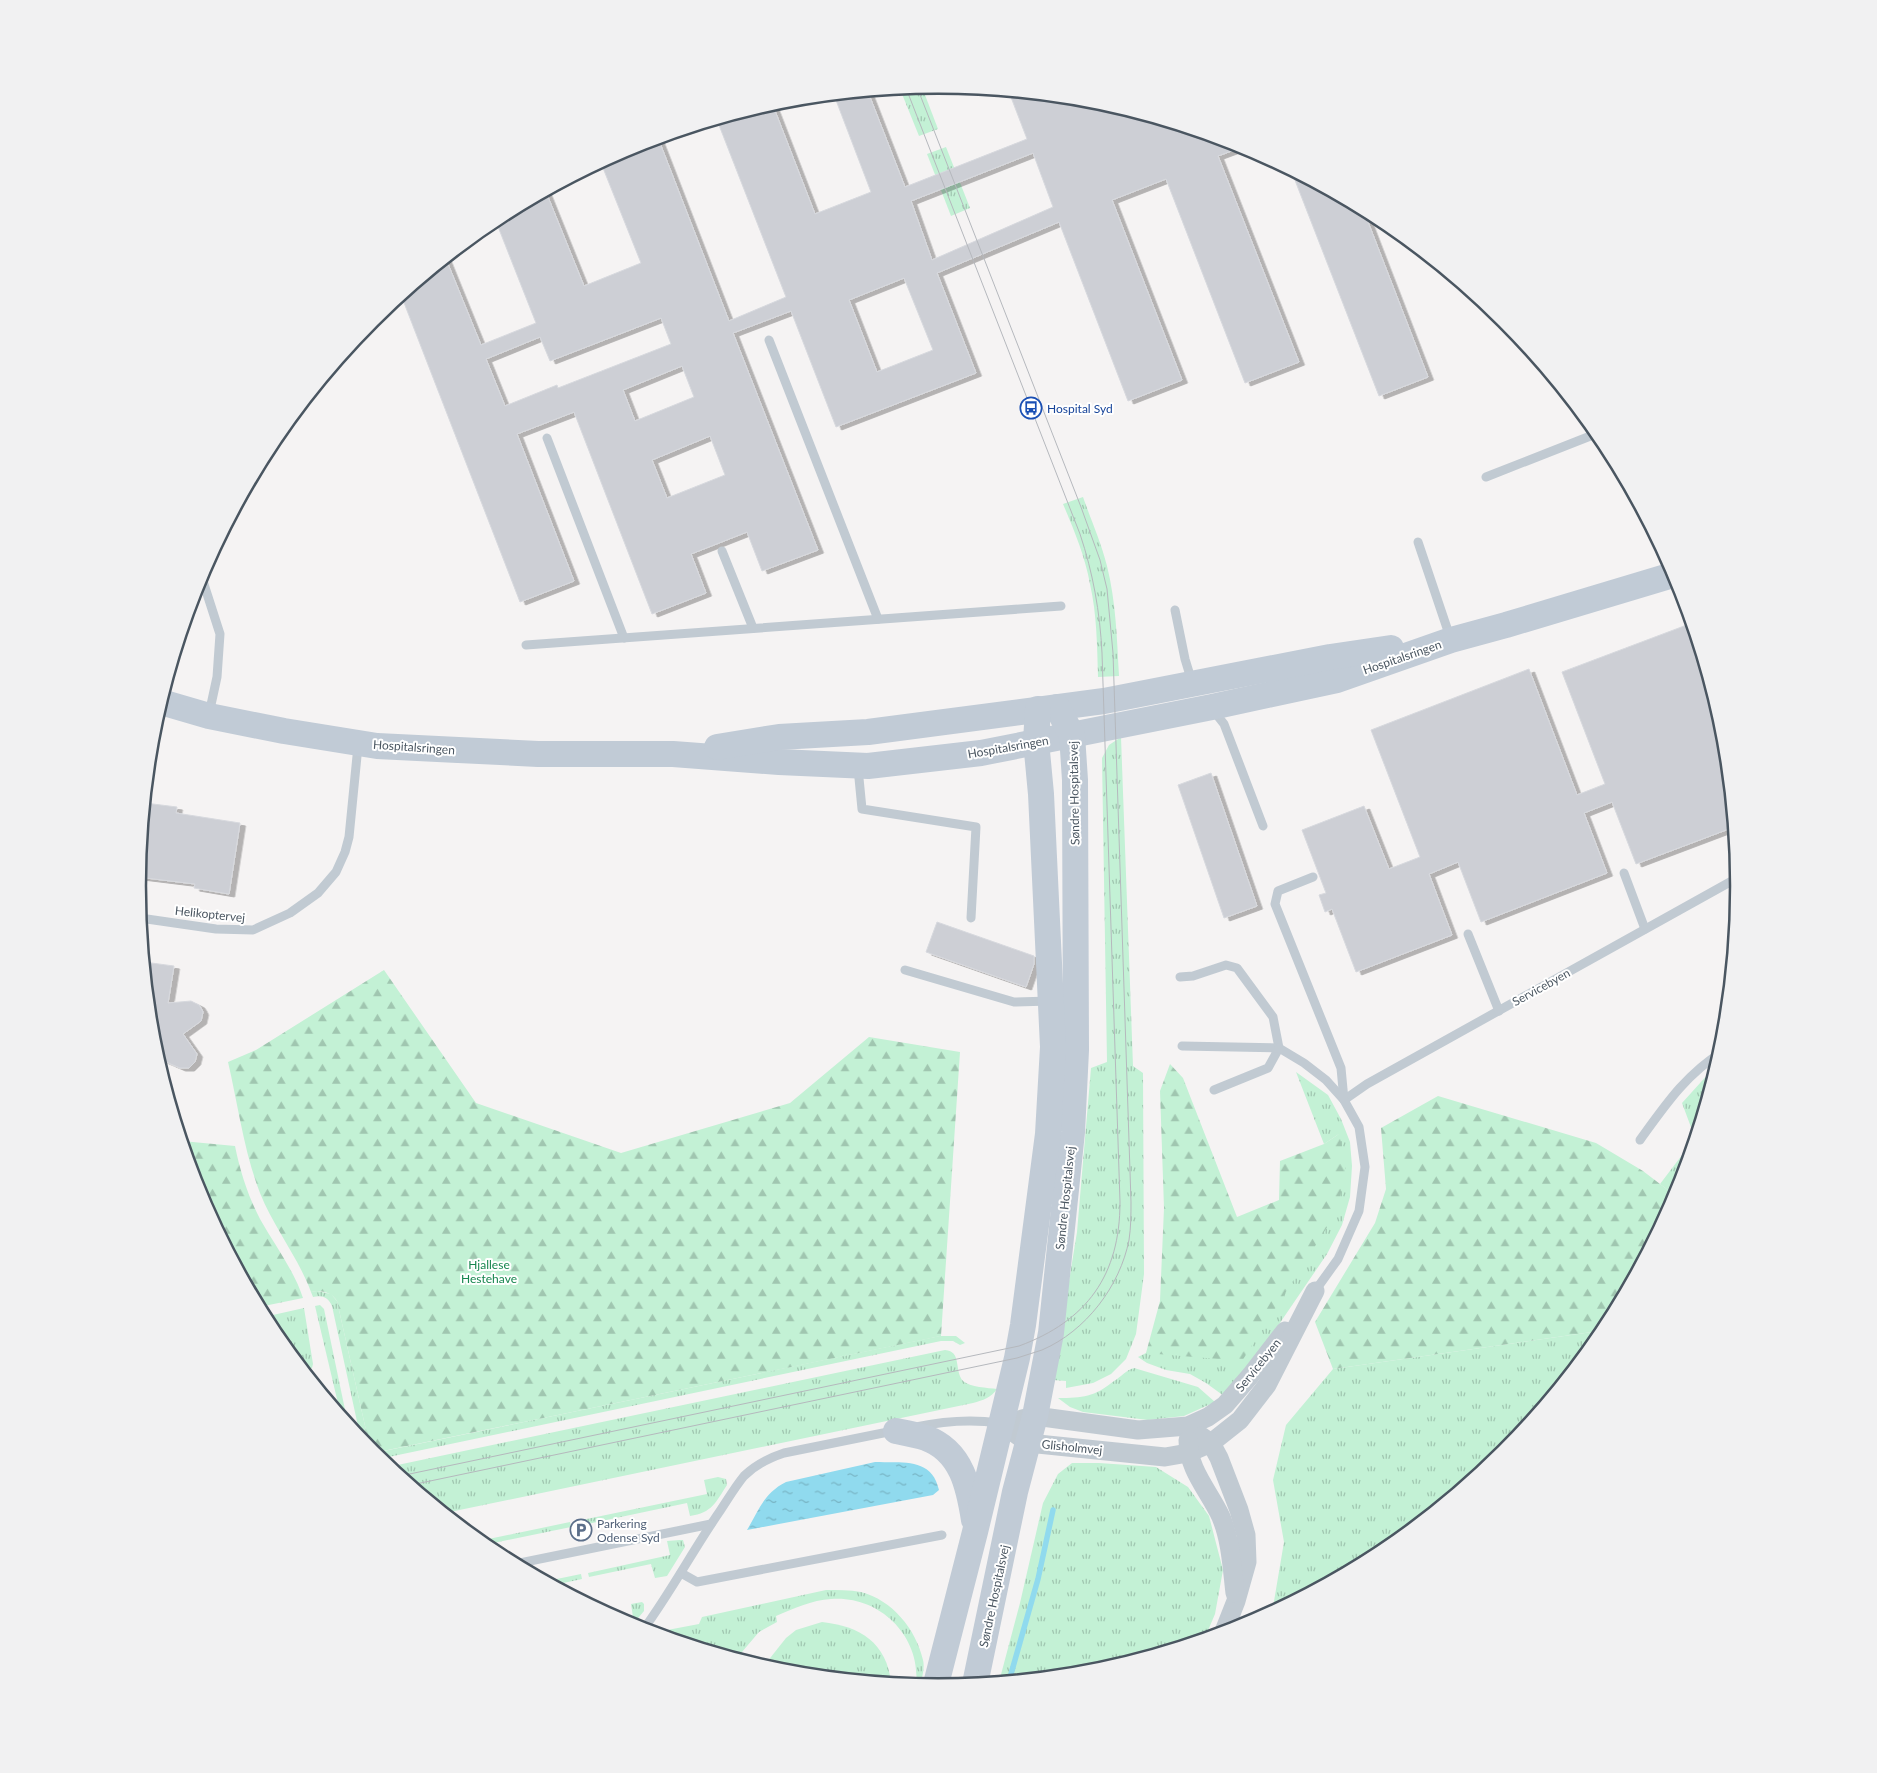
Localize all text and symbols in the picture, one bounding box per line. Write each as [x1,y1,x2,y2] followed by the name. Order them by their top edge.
[1019,396,1043,420] bus stop icon: Hospital Syd
[1047,401,1113,416] place label: Hospital Syd
[1361,637,1443,677] street label: Hospitalsringen
[966,732,1050,762] street label: Hospitalsringen
[373,737,455,757] street label: Hospitalsringen
[1066,741,1082,845] street label: Søndre Hospitalsvej
[174,903,246,925] street label: Helikoptervej
[1509,965,1573,1009] street label: Servicebyen
[1052,1145,1078,1251] street label: Søndre Hospitalsvej
[461,1257,517,1286] park label: Hjallese Hestehave
[1232,1335,1284,1395] street label: Servicebyen
[1041,1436,1103,1458] street label: Glisholmvej
[597,1516,660,1545] place label: Parkering Odense Syd
[569,1518,593,1542] parking icon: Parkering Odense Syd
[976,1543,1012,1649] street label: Søndre Hospitalsvej

